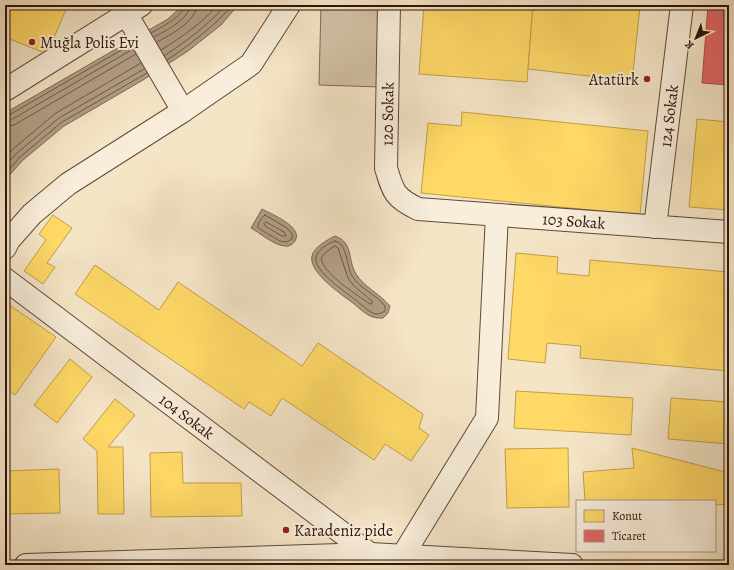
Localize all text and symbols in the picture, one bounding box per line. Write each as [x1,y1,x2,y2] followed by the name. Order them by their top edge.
[676,18,716,58] north arrow
[40,32,139,54] place label: Muğla Polis Evi
[681,36,697,53] text: K
[27,37,37,47] marker: Muğla Polis Evi
[588,69,639,91] place label: Atatürk
[642,74,652,84] marker: Atatürk
[376,82,400,146] street label: 120 Sokak
[655,83,684,148] street label: 124 Sokak
[542,208,606,235] street label: 103 Sokak
[154,389,219,445] street label: 104 Sokak
[576,500,716,552] legend
[612,508,642,524] text: Konut
[294,520,393,542] place label: Karadeniz pide
[281,525,291,535] marker: Karadeniz pide
[612,528,646,544] text: Ticaret

